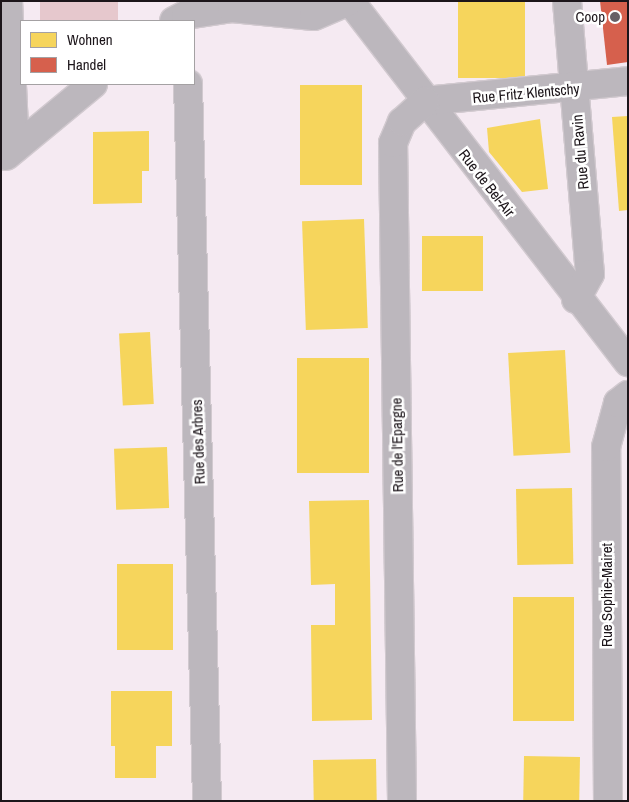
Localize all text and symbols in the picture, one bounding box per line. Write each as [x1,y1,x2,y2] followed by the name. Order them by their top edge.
[576,8,605,26] place label: Coop
[609,11,621,23] marker: Coop
[20,20,195,85] legend
[67,29,113,50] text: Wohnen
[67,54,106,75] text: Handel
[472,79,580,107] street label: Rue Fritz Klentschy
[568,114,592,190] street label: Rue du Ravin
[455,146,519,220] street label: Rue de Bel-Air
[387,398,407,492] street label: Rue de l'Epargne
[188,399,208,485] street label: Rue des Arbres
[598,543,616,647] street label: Rue Sophie-Mairet

